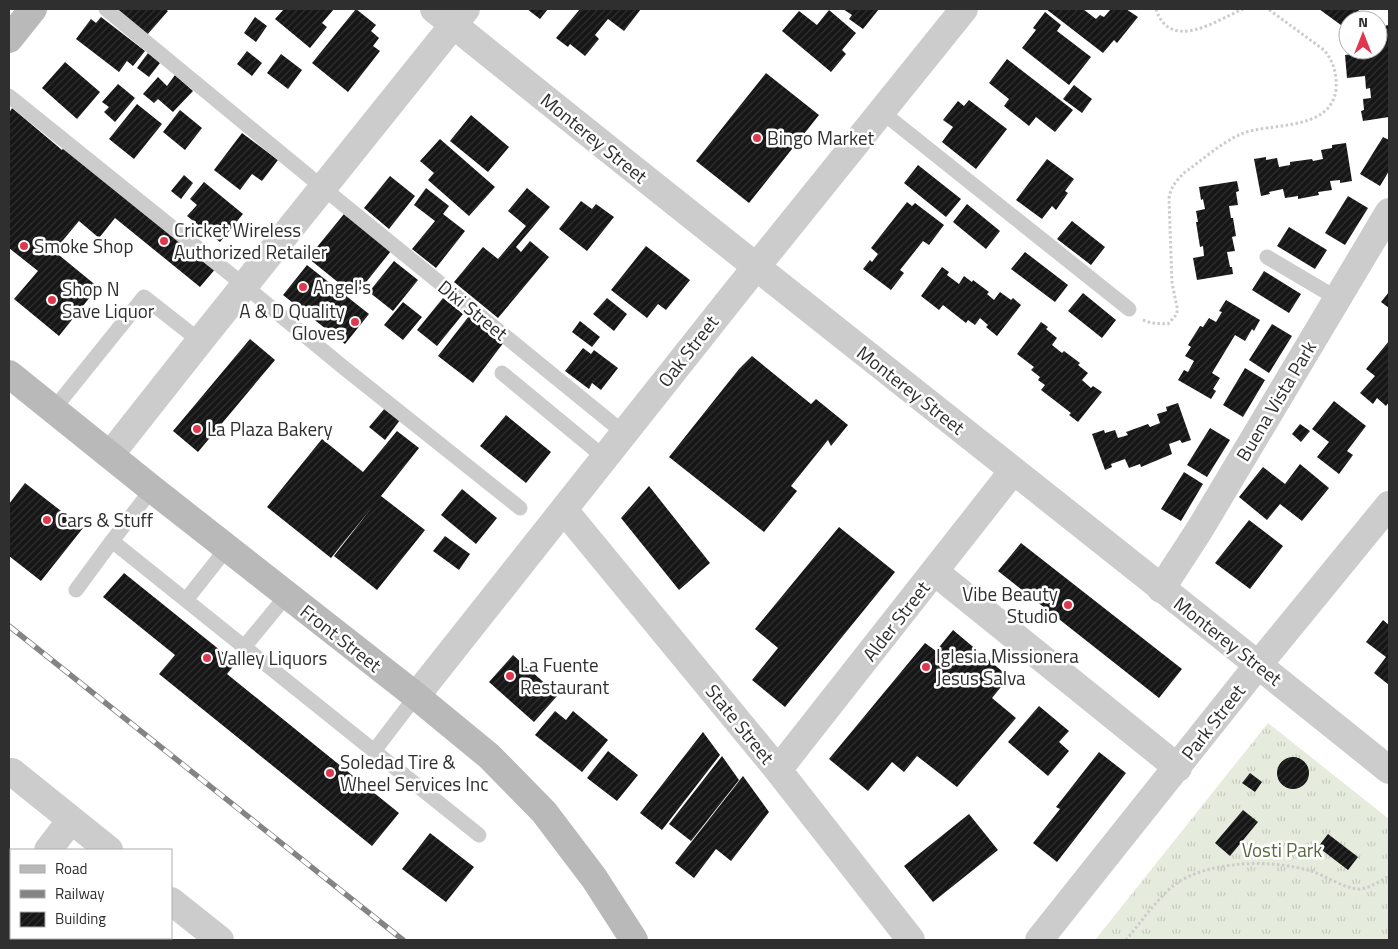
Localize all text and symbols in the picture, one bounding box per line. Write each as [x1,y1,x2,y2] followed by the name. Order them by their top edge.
[1338,10,1388,60] north arrow
[1358,11,1368,32] text: N
[534,85,654,190] street label: Monterey Street
[767,123,874,152] place label: Bingo Market
[751,132,763,144] marker: Bingo Market
[174,215,328,266] place label: Cricket Wireless Authorized Retailer
[34,231,133,260] place label: Smoke Shop
[158,235,170,247] marker: Cricket Wireless Authorized Retailer
[18,240,30,252] marker: Smoke Shop
[313,272,371,301] place label: Angel's
[432,272,515,347] street label: Dixi Street
[62,274,155,325] place label: Shop N Save Liquor
[297,281,309,293] marker: Angel's
[46,294,58,306] marker: Shop N Save Liquor
[239,296,345,347] place label: A & D Quality Gloves
[650,308,725,393] street label: Oak Street
[349,316,361,328] marker: A & D Quality Gloves
[1228,335,1323,467] street label: Buena Vista Park
[851,338,972,441] street label: Monterey Street
[207,414,333,443] place label: La Plaza Bakery
[191,423,203,435] marker: La Plaza Bakery
[57,505,154,534] place label: Cars & Stuff
[41,514,53,526] marker: Cars & Stuff
[855,574,937,667] street label: Alder Street
[962,579,1058,630] place label: Vibe Beauty Studio
[1168,589,1289,692] street label: Monterey Street
[295,597,388,679] street label: Front Street
[1062,599,1074,611] marker: Vibe Beauty Studio
[936,641,1079,692] place label: Iglesia Missionera Jesus Salva
[217,643,328,672] place label: Valley Liquors
[520,650,609,701] place label: La Fuente Restaurant
[201,652,213,664] marker: Valley Liquors
[920,661,932,673] marker: Iglesia Missionera Jesus Salva
[504,670,516,682] marker: La Fuente Restaurant
[699,677,782,770] street label: State Street
[1174,677,1252,766] street label: Park Street
[340,747,489,798] place label: Soledad Tire & Wheel Services Inc
[324,767,336,779] marker: Soledad Tire & Wheel Services Inc
[1242,835,1322,864] park label: Vosti Park
[10,849,172,939] legend
[55,857,87,880] text: Road
[55,882,105,905] text: Railway
[55,907,106,930] text: Building

